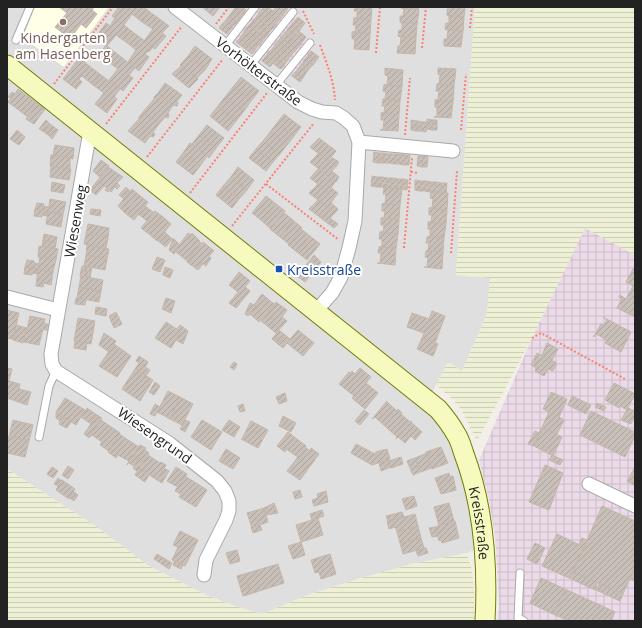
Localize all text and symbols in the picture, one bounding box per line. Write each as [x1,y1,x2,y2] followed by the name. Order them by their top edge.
[58,17,68,27] marker: Kindergarten am Hasenberg
[15,28,111,63] place label: Kindergarten am Hasenberg
[212,32,306,110] street label: Vorhölterstraße
[59,183,91,259] street label: Wiesenweg
[287,260,361,279] place label: Kreisstraße
[274,264,284,274] marker: Kreisstraße
[114,402,196,468] street label: Wiesengrund
[465,484,495,560] street label: Kreisstraße

